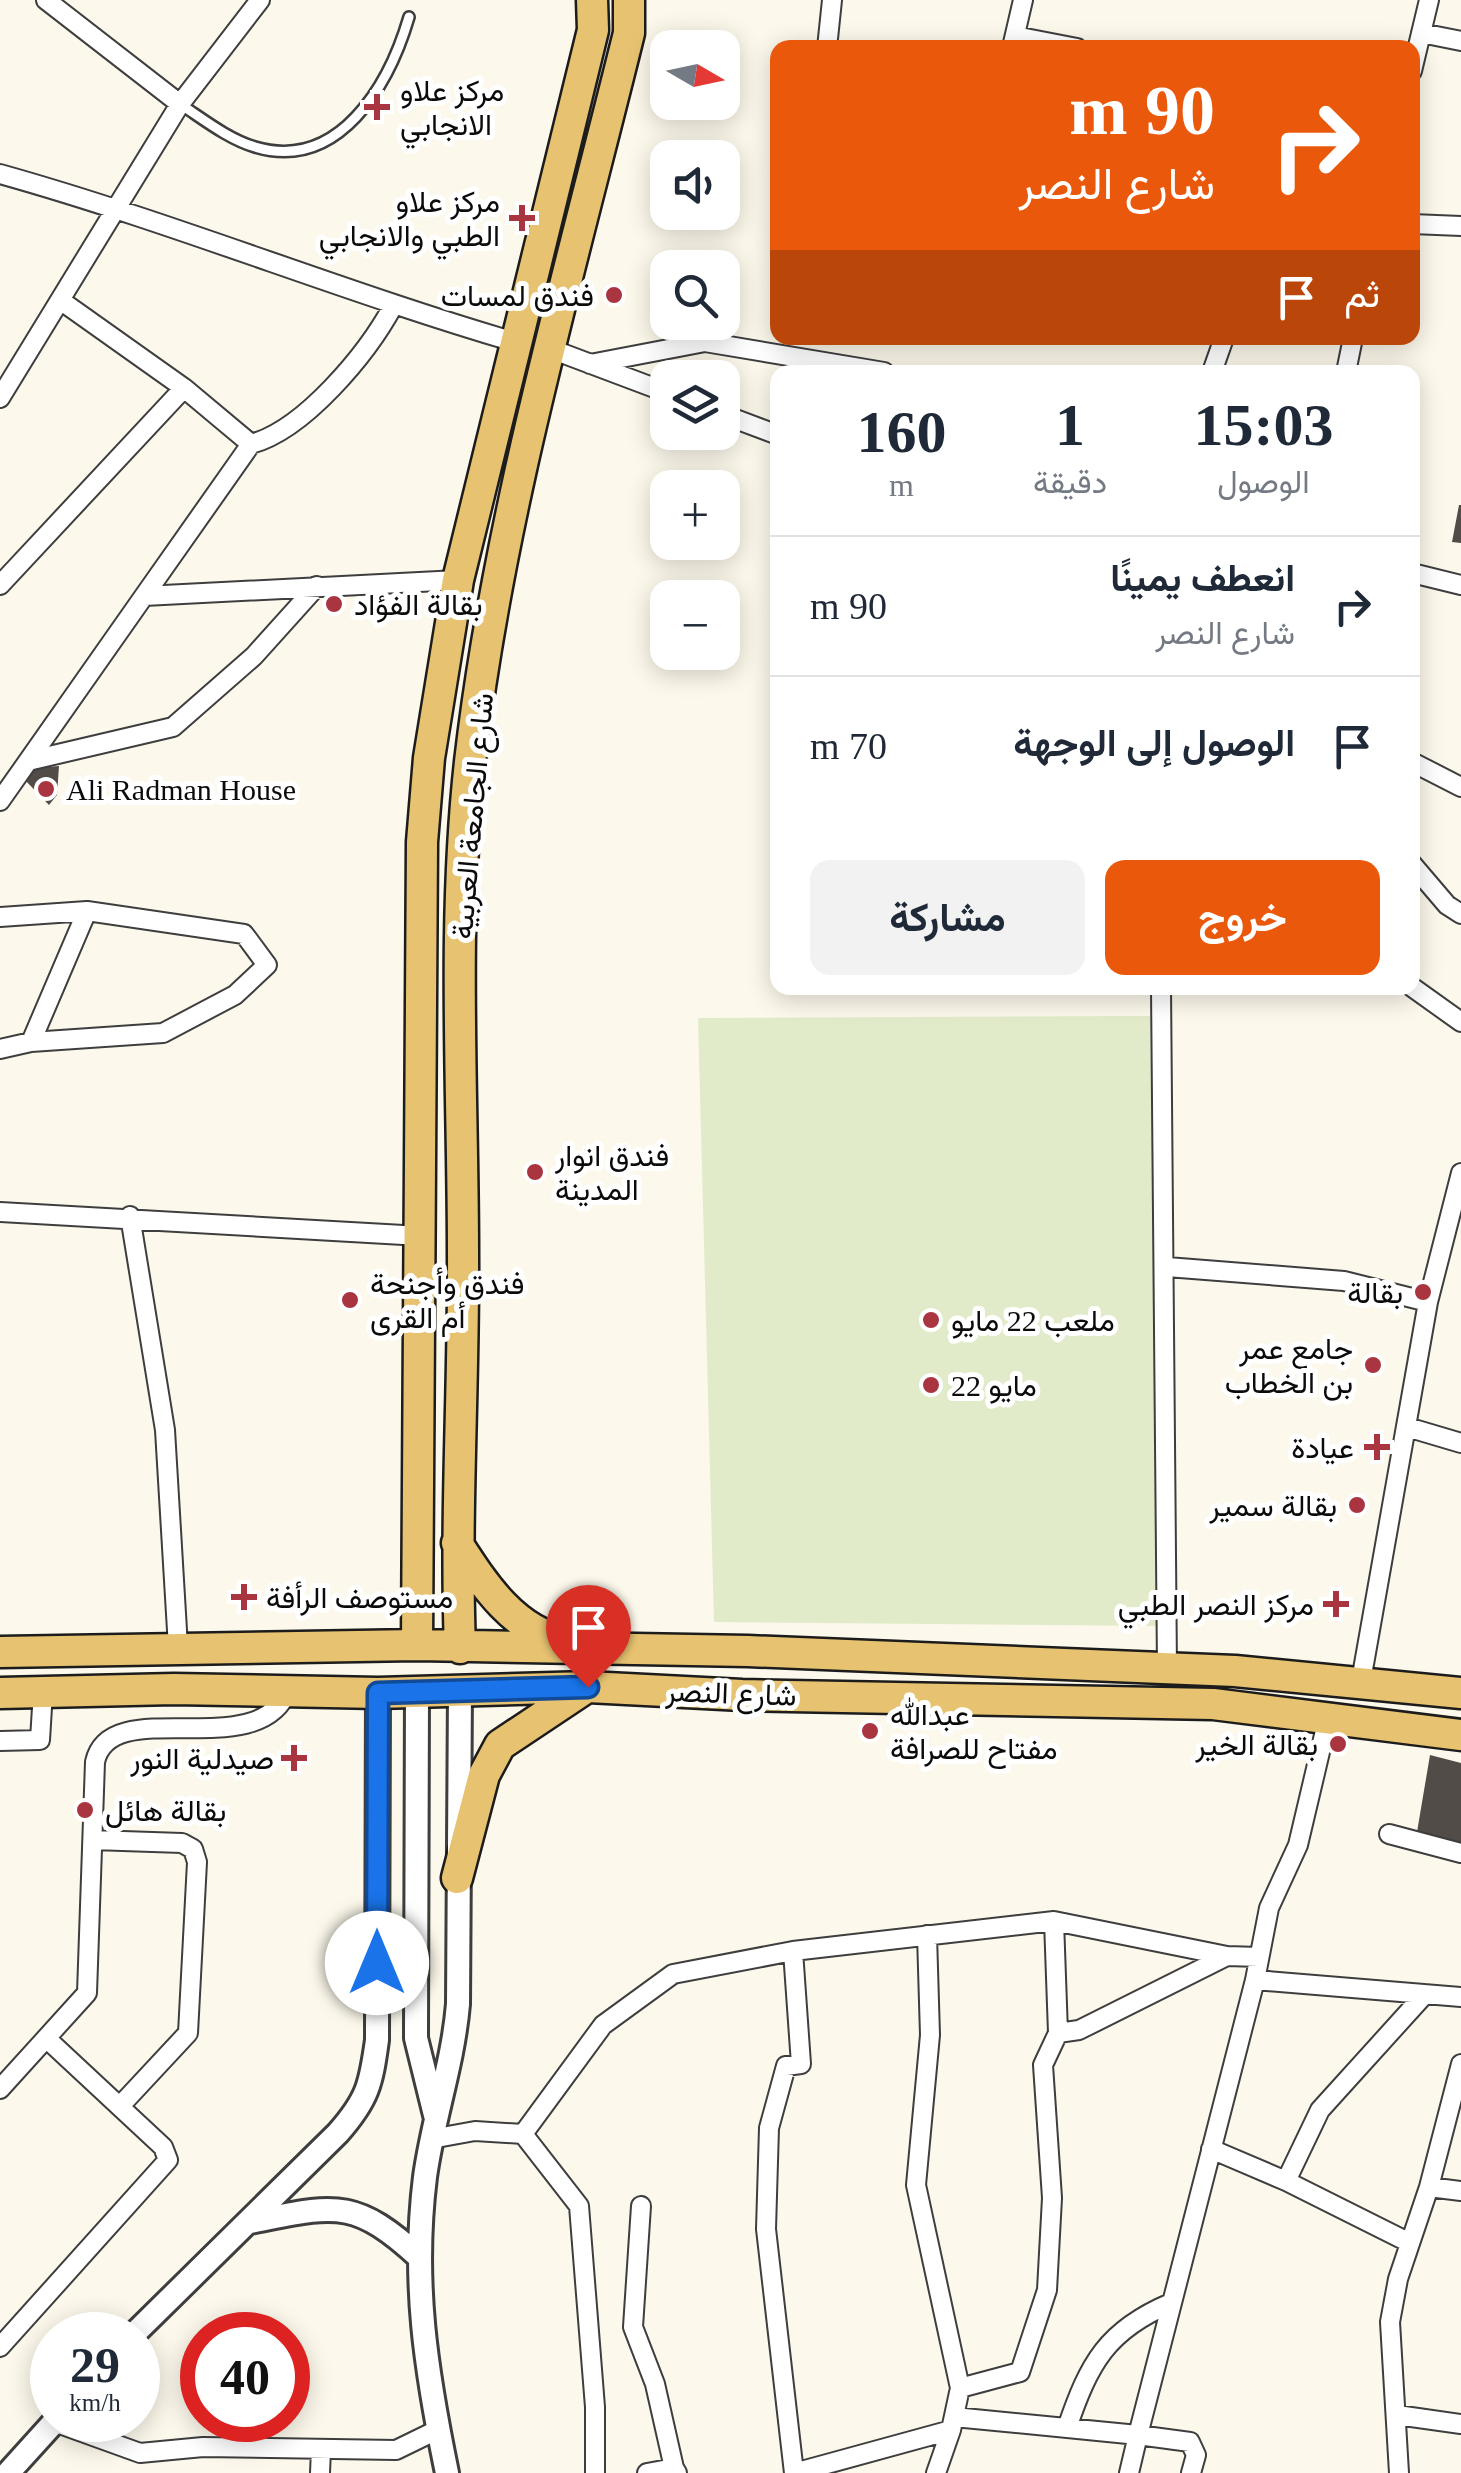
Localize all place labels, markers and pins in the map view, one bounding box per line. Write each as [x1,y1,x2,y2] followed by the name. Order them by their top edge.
[400,74,504,149] place label: مركز علاو الانجابي
[364,94,390,120] marker: مركز علاو الانجابي
[319,185,500,260] place label: مركز علاو الطبي والانجابي
[509,205,535,231] marker: مركز علاو الطبي والانجابي
[441,279,594,312] place label: فندق لمسات
[603,284,625,306] marker: فندق لمسات
[354,588,483,623] place label: بقالة الفؤاد
[323,593,345,615] marker: بقالة الفؤاد
[66,773,296,806] place label: Ali Radman House
[35,778,57,800] marker: Ali Radman House
[554,1139,669,1207] place label: فندق انوار المدينة
[524,1161,546,1183] marker: فندق انوار المدينة
[370,1267,525,1337] place label: فندق وأجنحة أم القرى
[1347,1276,1403,1310] place label: بقالة
[1412,1281,1434,1303] marker: بقالة
[339,1289,361,1311] marker: فندق وأجنحة أم القرى
[951,1304,1115,1339] place label: ملعب 22 مايو
[920,1309,942,1331] marker: ملعب 22 مايو
[1225,1332,1353,1401] place label: جامع عمر بن الخطاب
[1362,1354,1384,1376] marker: جامع عمر بن الخطاب
[951,1369,1037,1404] place label: 22 مايو
[920,1374,942,1396] marker: 22 مايو
[1291,1431,1354,1465] place label: عيادة
[1364,1434,1390,1460] marker: عيادة
[1208,1489,1337,1524] place label: بقالة سمير
[1346,1494,1368,1516] marker: بقالة سمير
[266,1581,453,1616] place label: مستوصف الرأفة
[231,1584,257,1610] marker: مستوصف الرأفة
[546,1585,631,1688] pin
[1118,1588,1314,1629] place label: مركز النصر الطبي
[1323,1591,1349,1617] marker: مركز النصر الطبي
[890,1697,1058,1769] place label: عبدالله مفتاح للصرافة
[859,1720,881,1742] marker: عبدالله مفتاح للصرافة
[1194,1728,1318,1763] place label: بقالة الخير
[1327,1733,1349,1755] marker: بقالة الخير
[129,1742,274,1777] place label: صيدلية النور
[283,1747,305,1769] marker: صيدلية النور
[105,1794,226,1828] place label: بقالة هائل
[74,1799,96,1821] marker: بقالة هائل

